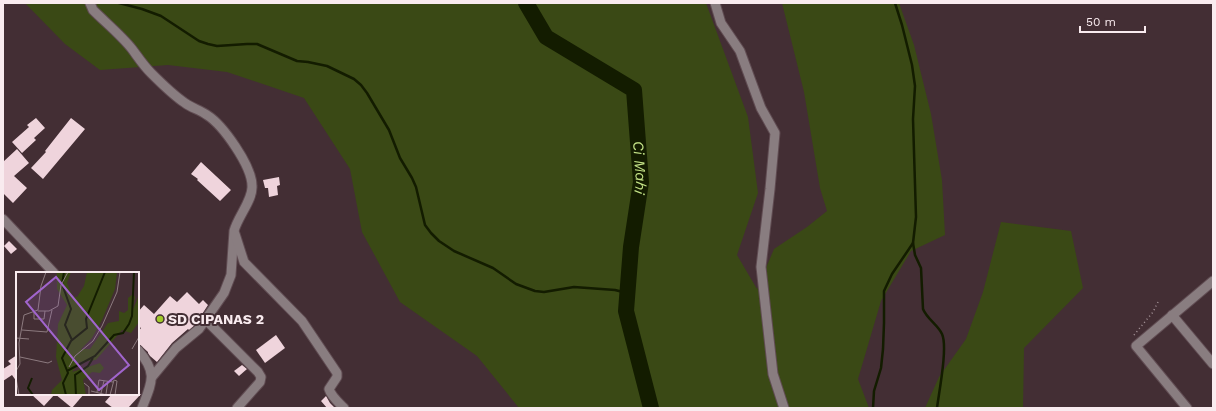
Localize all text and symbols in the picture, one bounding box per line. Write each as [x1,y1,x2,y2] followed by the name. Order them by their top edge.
[1080,8,1145,34] scale bar
[1086,15,1116,29] text: 50 m
[629,140,650,197] water label: Ci Mahi
[16,272,139,395] inset map
[168,311,264,327] place label: SD CIPANAS 2
[155,314,165,324] marker: SD CIPANAS 2

